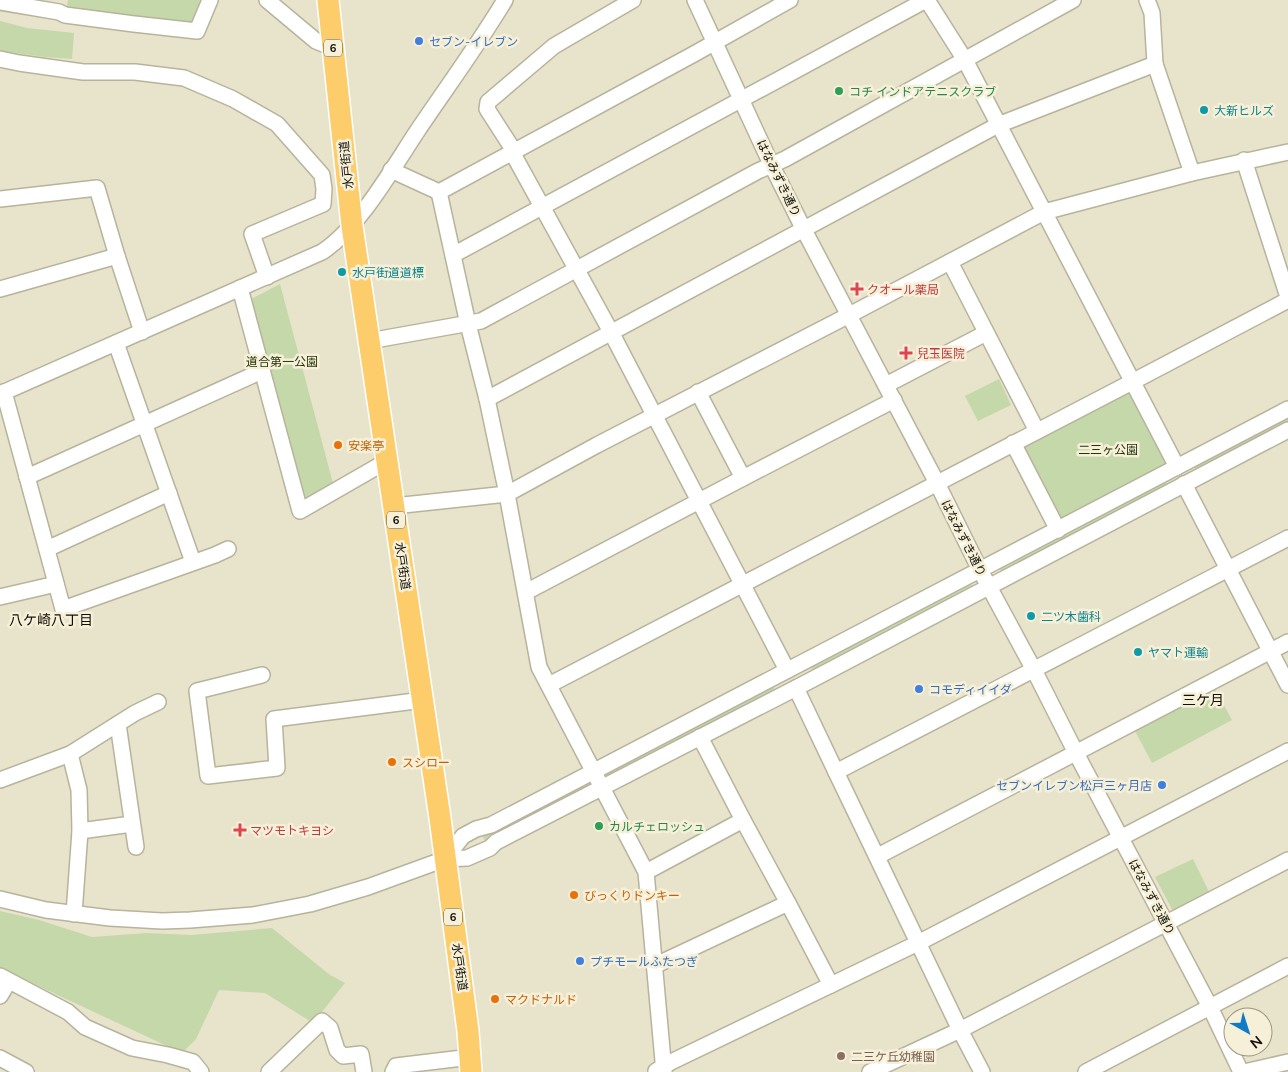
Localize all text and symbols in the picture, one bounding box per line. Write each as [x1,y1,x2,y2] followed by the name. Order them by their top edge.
[429,34,518,49] place label: セブン-イレブン
[413,35,425,47] marker: セブン-イレブン
[324,40,342,56] road number: 6
[849,84,996,99] place label: コチ インドアテニスクラブ
[833,85,845,97] marker: コチ インドアテニスクラブ
[1214,103,1274,118] place label: 大新ヒルズ
[1198,104,1210,116] marker: 大新ヒルズ
[754,137,804,219] street label: はなみずき通り
[336,140,356,190] street label: 水戸街道
[352,265,424,280] place label: 水戸街道道標
[336,266,348,278] marker: 水戸街道道標
[867,282,939,297] place label: クオール薬局
[851,283,863,295] marker: クオール薬局
[899,346,913,360] marker: 兒玉医院
[917,346,965,361] place label: 兒玉医院
[246,354,318,369] park label: 道合第一公園
[348,438,384,453] place label: 安楽亭
[332,439,344,451] marker: 安楽亭
[1078,442,1138,457] park label: 二三ヶ公園
[938,497,990,579] street label: はなみずき通り
[387,512,405,528] road number: 6
[392,541,414,591] street label: 水戸街道
[1041,609,1101,624] place label: 二ツ木歯科
[1025,610,1037,622] marker: 二ツ木歯科
[9,611,93,629] district label: 八ケ崎八丁目
[1148,645,1208,660] place label: ヤマト運輸
[1132,646,1144,658] marker: ヤマト運輸
[929,682,1012,697] place label: コモディイイダ
[913,683,925,695] marker: コモディイイダ
[1182,691,1224,709] district label: 三ケ月
[402,755,450,770] place label: スシロー
[386,756,398,768] marker: スシロー
[996,778,1152,793] place label: セブンイレブン松戸三ヶ月店
[1156,779,1168,791] marker: セブンイレブン松戸三ヶ月店
[609,819,705,834] place label: カルチェロッシュ
[593,820,605,832] marker: カルチェロッシュ
[250,823,334,838] place label: マツモトキヨシ
[234,824,246,836] marker: マツモトキヨシ
[1126,856,1178,938] street label: はなみずき通り
[584,888,680,903] place label: びっくりドンキー
[568,889,580,901] marker: びっくりドンキー
[444,909,462,926] road number: 6
[449,942,471,992] street label: 水戸街道
[590,954,698,969] place label: プチモールふたつぎ
[574,955,586,967] marker: プチモールふたつぎ
[505,992,577,1007] place label: マクドナルド
[489,993,501,1005] marker: マクドナルド
[1223,1007,1273,1057] north arrow
[1246,1032,1266,1052] text: N
[851,1049,935,1064] place label: 二三ケ丘幼稚園
[835,1050,847,1062] marker: 二三ケ丘幼稚園

